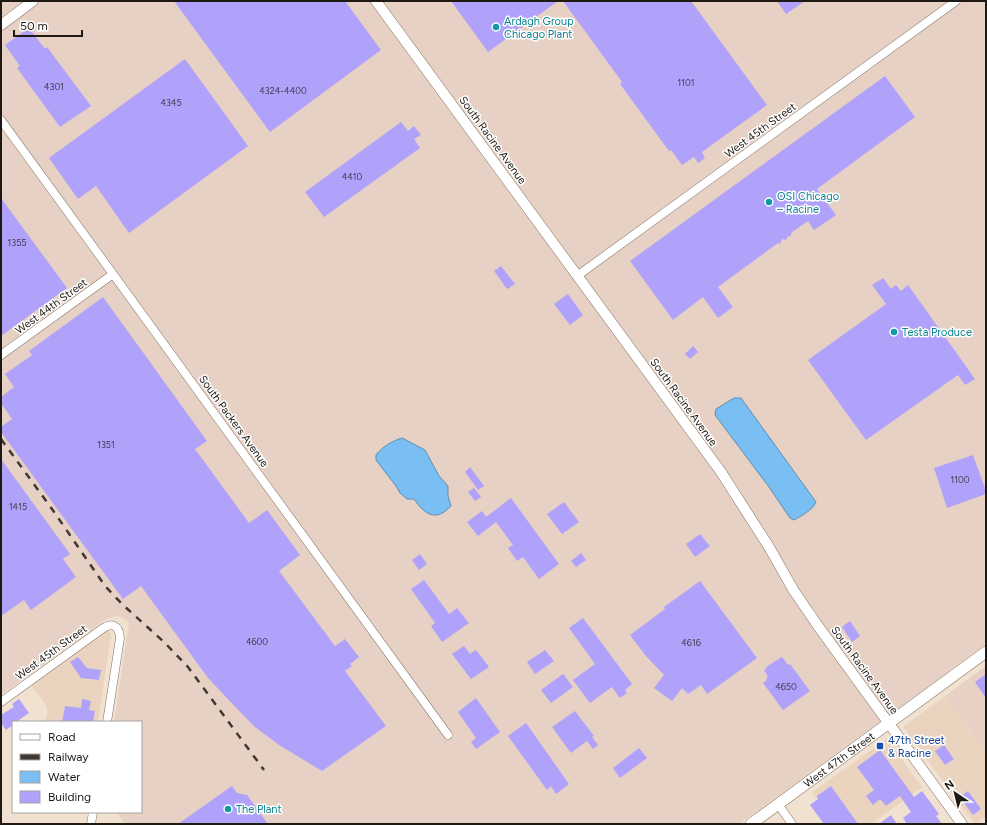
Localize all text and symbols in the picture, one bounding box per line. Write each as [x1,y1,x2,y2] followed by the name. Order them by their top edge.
[14,12,82,38] scale bar
[504,15,574,41] place label: Ardagh Group Chicago Plant
[20,19,48,33] text: 50 m
[491,22,501,32] marker: Ardagh Group Chicago Plant
[678,77,694,88] house number: 1101
[44,81,64,92] house number: 4301
[259,85,307,96] house number: 4324-4400
[456,94,529,187] street label: South Racine Avenue
[160,97,182,108] house number: 4345
[722,100,799,161] street label: West 45th Street
[342,171,363,182] house number: 4410
[777,190,839,216] place label: OSI Chicago – Racine
[764,197,774,207] marker: OSI Chicago – Racine
[8,237,26,248] house number: 1355
[13,276,90,337] street label: West 44th Street
[902,326,972,339] place label: Testa Produce
[889,327,899,337] marker: Testa Produce
[647,356,720,449] street label: South Racine Avenue
[196,373,271,470] street label: South Packers Avenue
[97,439,115,450] house number: 1351
[951,474,970,485] house number: 1100
[9,501,27,512] house number: 1415
[13,622,90,683] street label: West 45th Street
[828,624,901,717] street label: South Racine Avenue
[246,636,268,647] house number: 4600
[681,637,701,648] house number: 4616
[775,681,797,692] house number: 4650
[12,721,142,813] legend
[48,730,76,744] text: Road
[801,730,877,790] street label: West 47th Street
[888,734,945,760] place label: 47th Street & Racine
[875,741,885,751] marker: 47th Street & Racine
[48,750,89,764] text: Railway
[48,770,80,784] text: Water
[935,773,975,813] north arrow
[942,777,957,793] text: N
[48,790,91,804] text: Building
[236,803,282,816] place label: The Plant
[223,804,233,814] marker: The Plant

